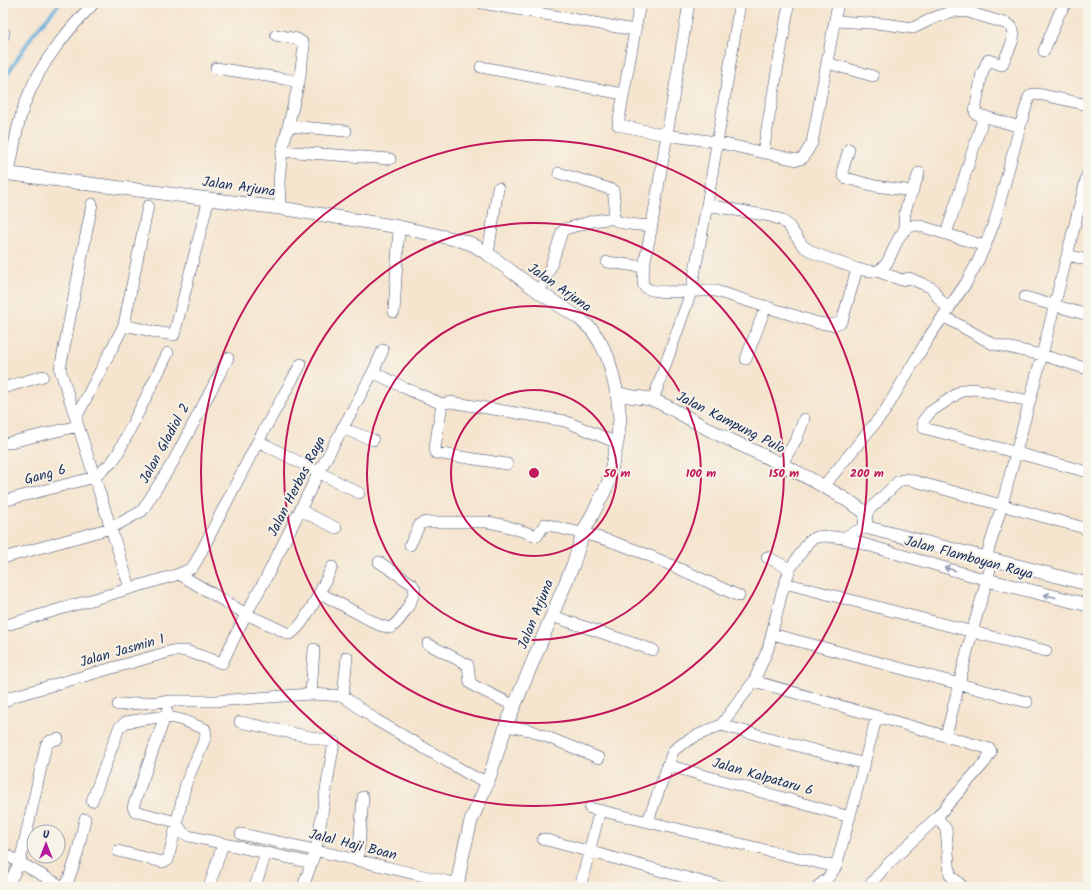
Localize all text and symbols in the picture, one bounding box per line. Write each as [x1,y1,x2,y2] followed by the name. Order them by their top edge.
[201,171,277,203] street label: Jalan Arjuna
[523,258,596,318] street label: Jalan Arjuna
[672,386,789,460] street label: Jalan Kampung Pulo
[134,399,196,488] street label: Jalan Gladiol 2
[262,433,332,540] street label: Jalan Herbas Raya
[22,459,69,491] street label: Gang 6
[603,464,631,483] text: 50 m
[686,464,716,483] text: 100 m
[769,464,799,483] text: 150 m
[850,464,884,483] text: 200 m
[527,466,541,480] centre of rings
[902,530,1036,586] street label: Jalan Flamboyan Raya
[944,565,957,572] one-way arrow
[512,576,560,653] street label: Jalan Arjuna
[1044,591,1057,599] one-way arrow
[77,628,167,674] street label: Jalan Jasmin 1
[709,752,816,802] street label: Jalan Kalpataru 6
[306,823,399,867] street label: Jalal Haji Boan
[26,824,66,864] north arrow
[43,826,50,844] text: U

